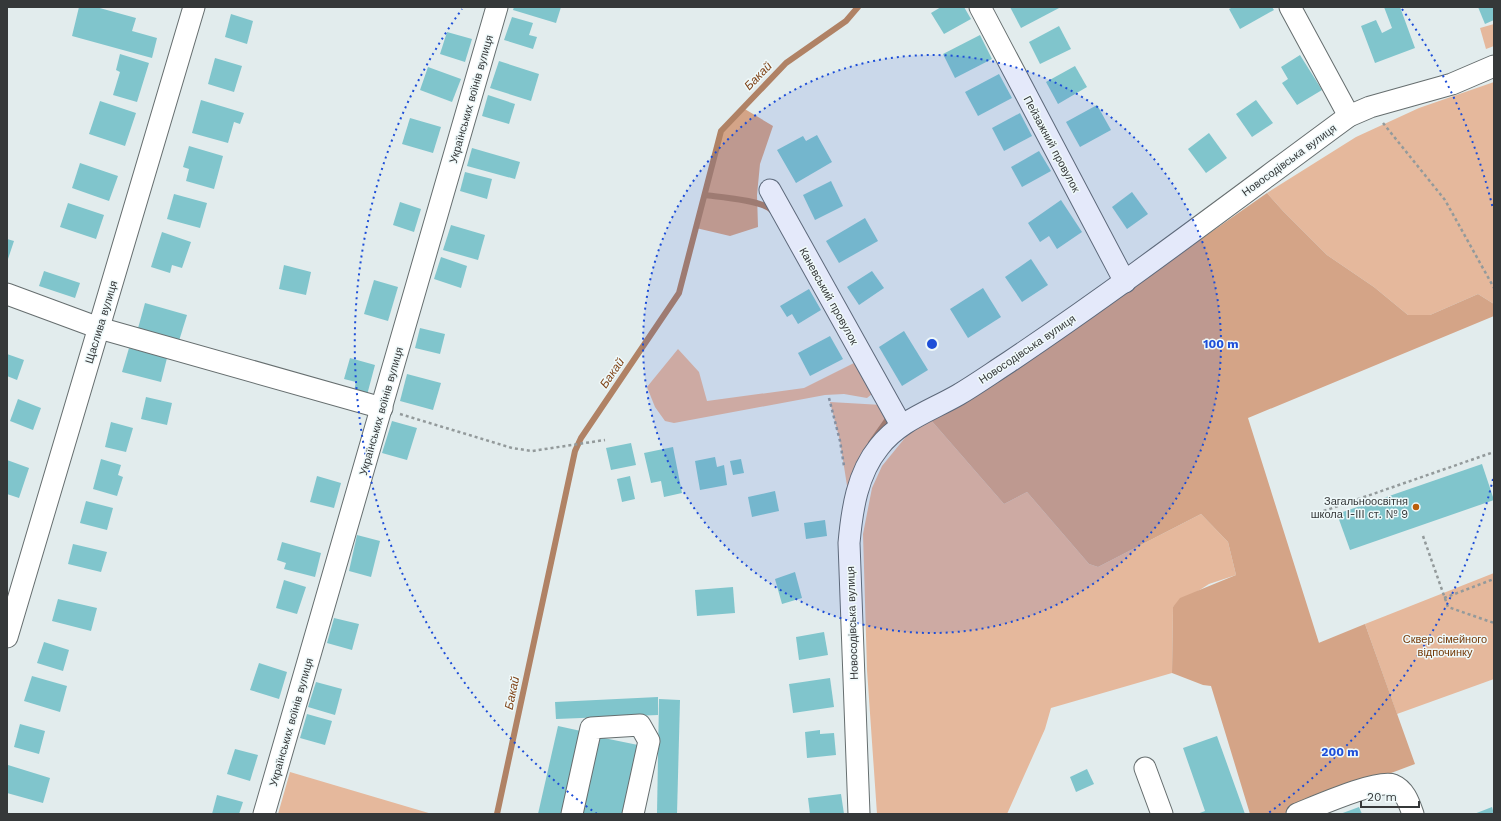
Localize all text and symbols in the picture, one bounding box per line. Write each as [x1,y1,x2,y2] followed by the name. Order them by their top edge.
[447,33,496,165] street label: Українських воїнів вулиця
[741,59,775,93] water label: Бакай
[1021,94,1083,195] street label: Пейзажний провулок
[1239,122,1339,199] street label: Новосодівська вулиця
[796,245,861,347] street label: Каневський провулок
[83,279,120,365] street label: Щаслива вулиця
[976,312,1078,387] street label: Новосодівська вулиця
[925,337,939,351] centre of rings
[1203,337,1239,351] text: 100 m
[357,345,406,477] street label: Українських воїнів вулиця
[597,355,627,391] water label: Бакай
[1311,495,1408,521] place label: Загальноосвітня школа І-ІІІ ст. № 9
[1411,502,1421,512] marker: Загальноосвітня школа І-ІІІ ст. № 9
[844,566,861,680] street label: Новосодівська вулиця
[1403,633,1487,659] park label: Сквер сімейного відпочинку
[267,656,316,788] street label: Українських воїнів вулиця
[502,675,522,711] water label: Бакай
[1321,745,1359,759] text: 200 m
[1361,783,1419,809] scale bar
[1367,790,1397,804] text: 20 m

